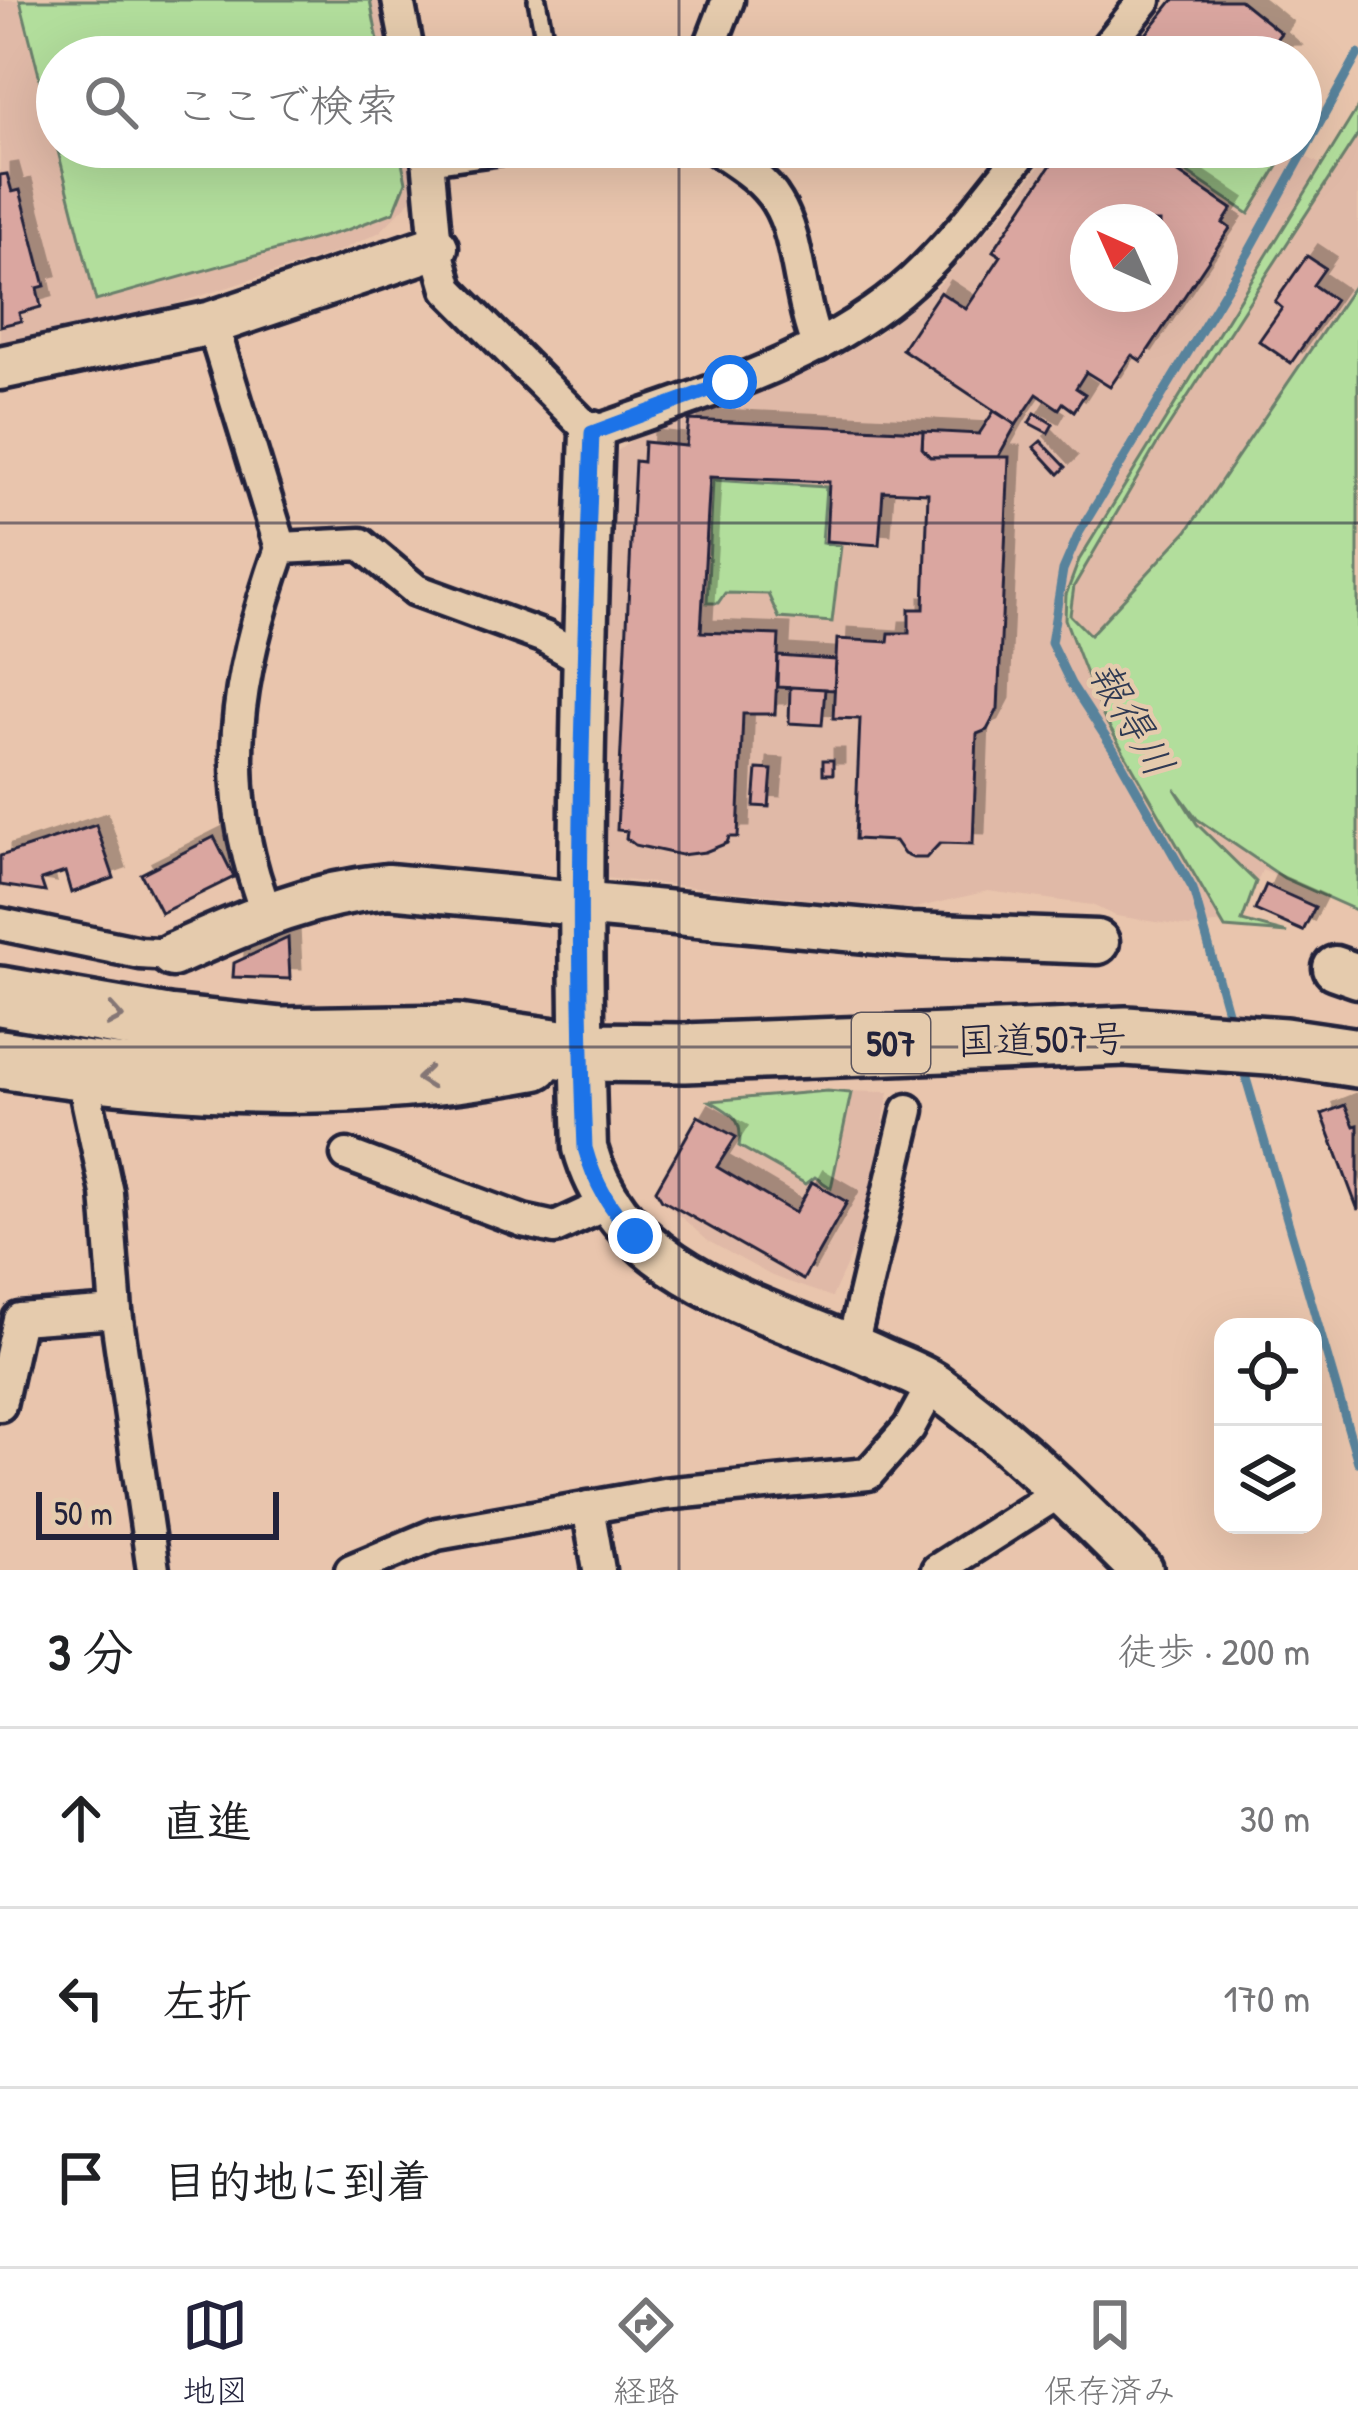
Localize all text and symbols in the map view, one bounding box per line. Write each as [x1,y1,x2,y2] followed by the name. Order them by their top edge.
[36,36,1322,168] search box
[78,69,144,135] icon: search
[174,74,399,135] text: ここで検索
[1070,204,1178,312] north arrow
[703,355,757,409] route start
[1076,649,1189,787] water label: 報得川
[105,1003,125,1028] one-way arrow
[956,1011,1128,1066] street label: 国道507号
[852,1013,930,1073] road number: 507
[415,1065,434,1090] one-way arrow
[608,1209,662,1263] route end
[1214,1318,1322,1534] map controls
[1214,1318,1322,1426] button: locate
[1214,1426,1322,1534] button: layers
[36,1486,279,1539] scale bar
[54,1491,113,1535] text: 50 m
[48,1617,134,1686] text: 3 分
[1118,1624,1310,1677] text: 徒歩 · 200 m
[48,1785,114,1851] icon: ahead
[162,1790,252,1851] text: 直進
[1240,1791,1310,1844] text: 30 m
[48,1965,114,2031] icon: left
[162,1970,252,2031] text: 左折
[1224,1971,1310,2024] text: 170 m
[48,2145,114,2211] icon: arrive
[162,2150,432,2211] text: 目的地に到着
[182,2292,248,2412] tab: 地図
[613,2292,679,2412] tab: 経路
[1044,2292,1176,2412] tab: 保存済み

